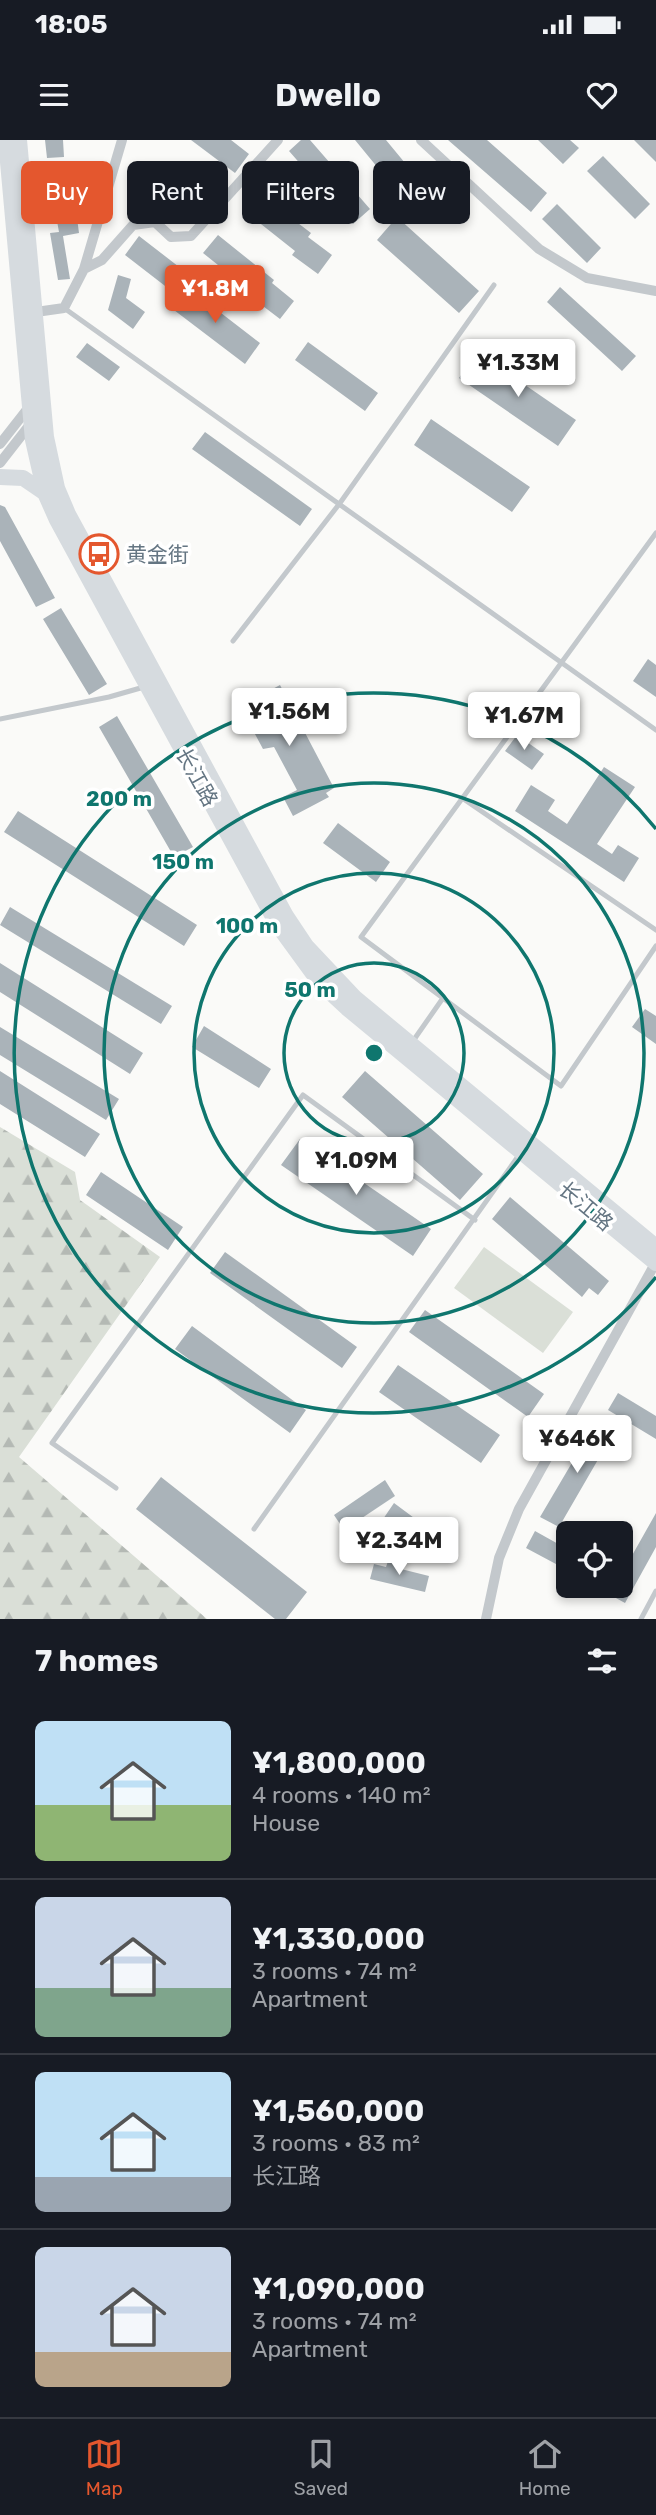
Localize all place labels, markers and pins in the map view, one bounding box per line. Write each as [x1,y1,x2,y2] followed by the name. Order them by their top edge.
[166,265,264,325] pin: ¥1.8M
[461,340,575,399] pin: ¥1.33M
[78,533,120,575] bus stop icon: 黄金街
[126,542,189,567] place label: 黄金街
[232,688,346,748] pin: ¥1.56M
[467,692,581,752] pin: ¥1.67M
[362,1041,386,1065] centre of rings
[299,1138,413,1197] pin: ¥1.09M
[528,1416,626,1475] pin: ¥646K
[342,1518,456,1577] pin: ¥2.34M

